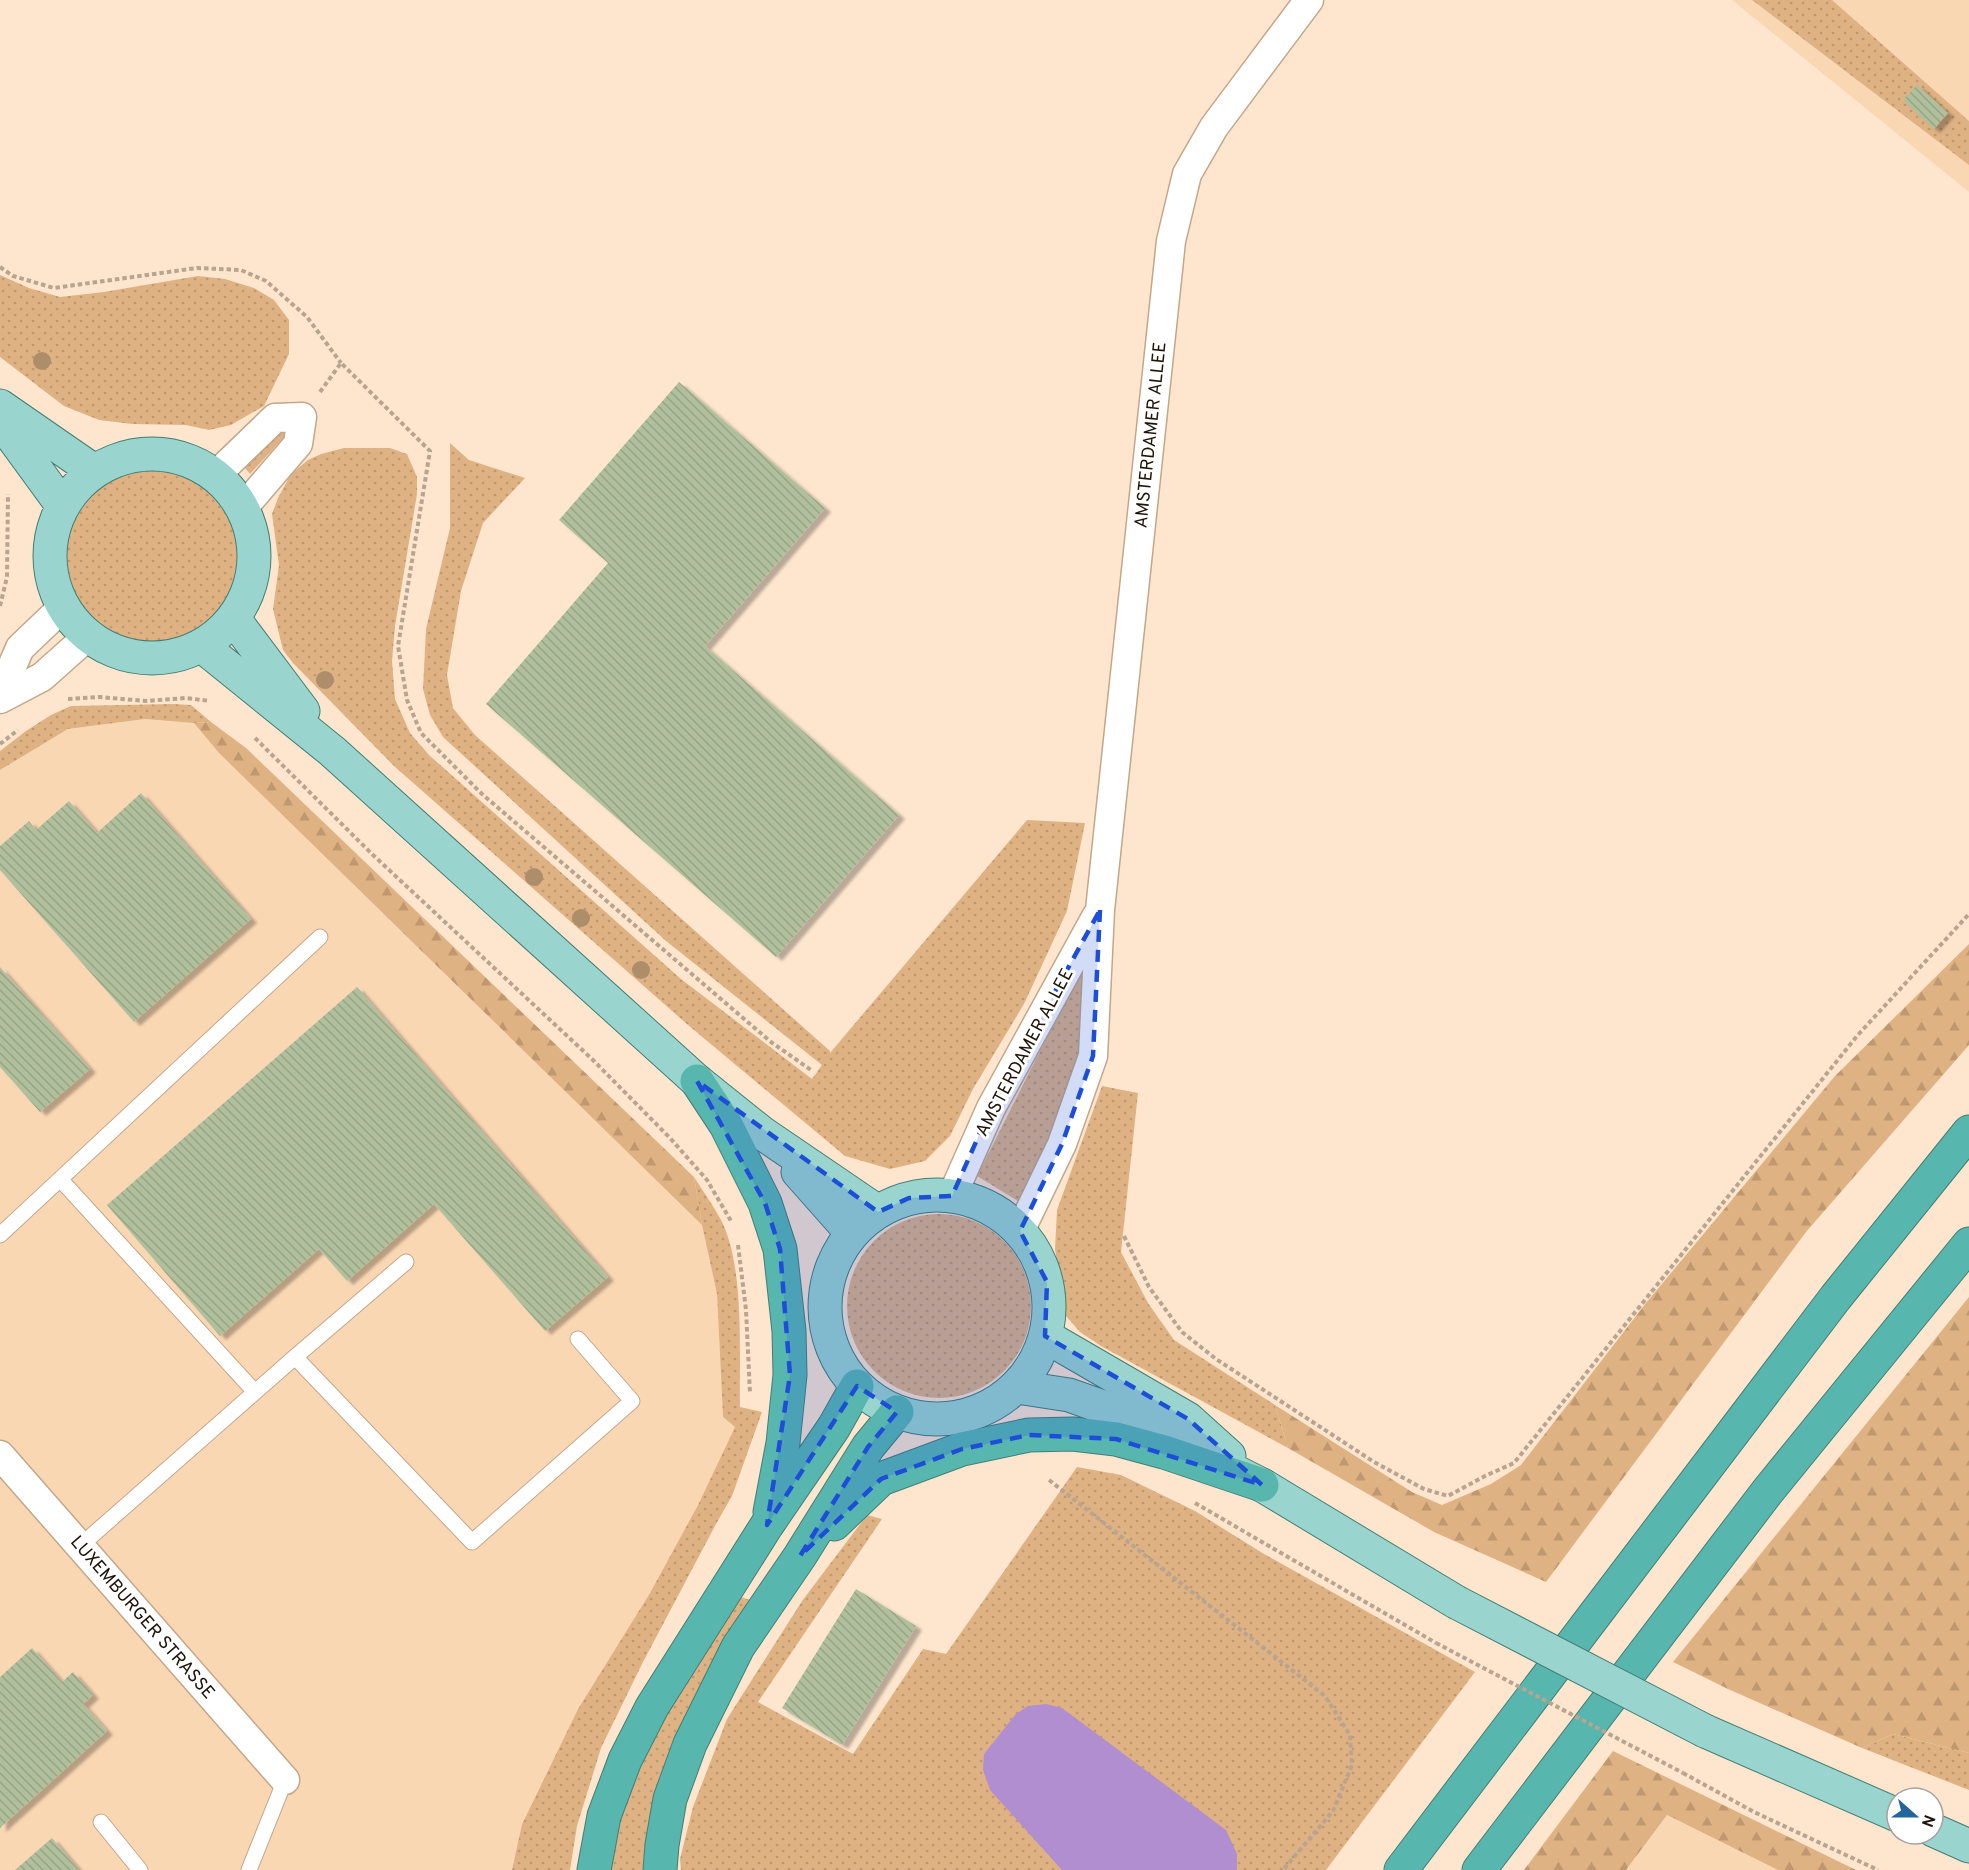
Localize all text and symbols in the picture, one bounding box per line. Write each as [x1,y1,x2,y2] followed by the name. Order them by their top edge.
[1130,341,1173,529] street label: AMSTERDAMER ALLEE
[971,965,1079,1141] street label: AMSTERDAMER ALLEE
[65,1531,219,1705] street label: LUXEMBURGER STRASSE
[1885,1786,1945,1846] north arrow
[1916,1812,1939,1830] text: N

